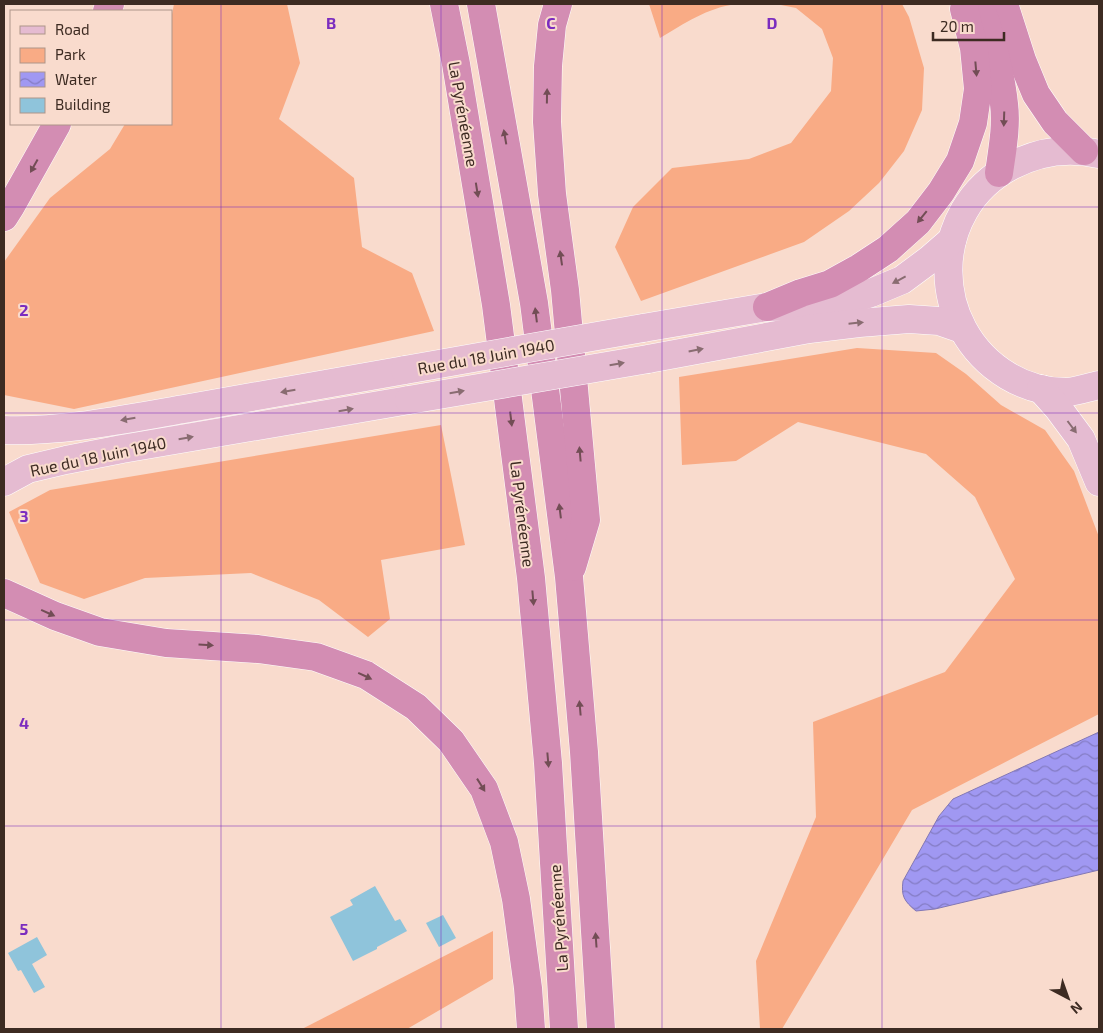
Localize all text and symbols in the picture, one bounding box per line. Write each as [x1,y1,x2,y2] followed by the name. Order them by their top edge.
[10,10,172,125] legend
[933,10,1004,42] scale bar
[326,13,336,32] text: B
[546,13,556,32] text: C
[767,13,778,32] text: D
[940,17,974,35] text: 20 m
[55,20,90,38] text: Road
[55,45,86,63] text: Park
[445,60,483,168] street label: La Pyrénéenne
[972,61,980,77] one-way arrow
[55,70,97,88] text: Water
[543,88,551,104] one-way arrow
[55,95,111,113] text: Building
[1000,112,1008,128] one-way arrow
[501,129,509,145] one-way arrow
[29,160,38,173] one-way arrow
[473,182,481,198] one-way arrow
[916,210,927,223] one-way arrow
[557,250,565,266] one-way arrow
[892,276,907,284] one-way arrow
[19,300,29,319] text: 2
[532,307,540,323] one-way arrow
[848,319,864,327] one-way arrow
[416,335,556,377] street label: Rue du 18 Juin 1940
[688,346,704,354] one-way arrow
[609,360,625,368] one-way arrow
[279,387,295,395] one-way arrow
[449,387,465,395] one-way arrow
[339,406,355,414] one-way arrow
[507,412,515,428] one-way arrow
[119,415,135,423] one-way arrow
[1067,420,1077,434] one-way arrow
[28,432,168,480] street label: Rue du 18 Juin 1940
[179,433,195,441] one-way arrow
[576,446,584,462] one-way arrow
[507,460,539,568] street label: La Pyrénéenne
[556,502,564,518] one-way arrow
[19,506,29,525] text: 3
[529,590,537,606] one-way arrow
[41,610,55,618] one-way arrow
[199,642,215,650] one-way arrow
[357,671,372,680] one-way arrow
[576,700,584,716] one-way arrow
[19,713,29,732] text: 4
[544,752,552,768] one-way arrow
[477,778,486,792] one-way arrow
[545,864,571,972] street label: La Pyrénéenne
[20,919,29,938] text: 5
[591,932,599,948] one-way arrow
[1043,973,1093,1023] north arrow
[1067,998,1086,1018] text: N

